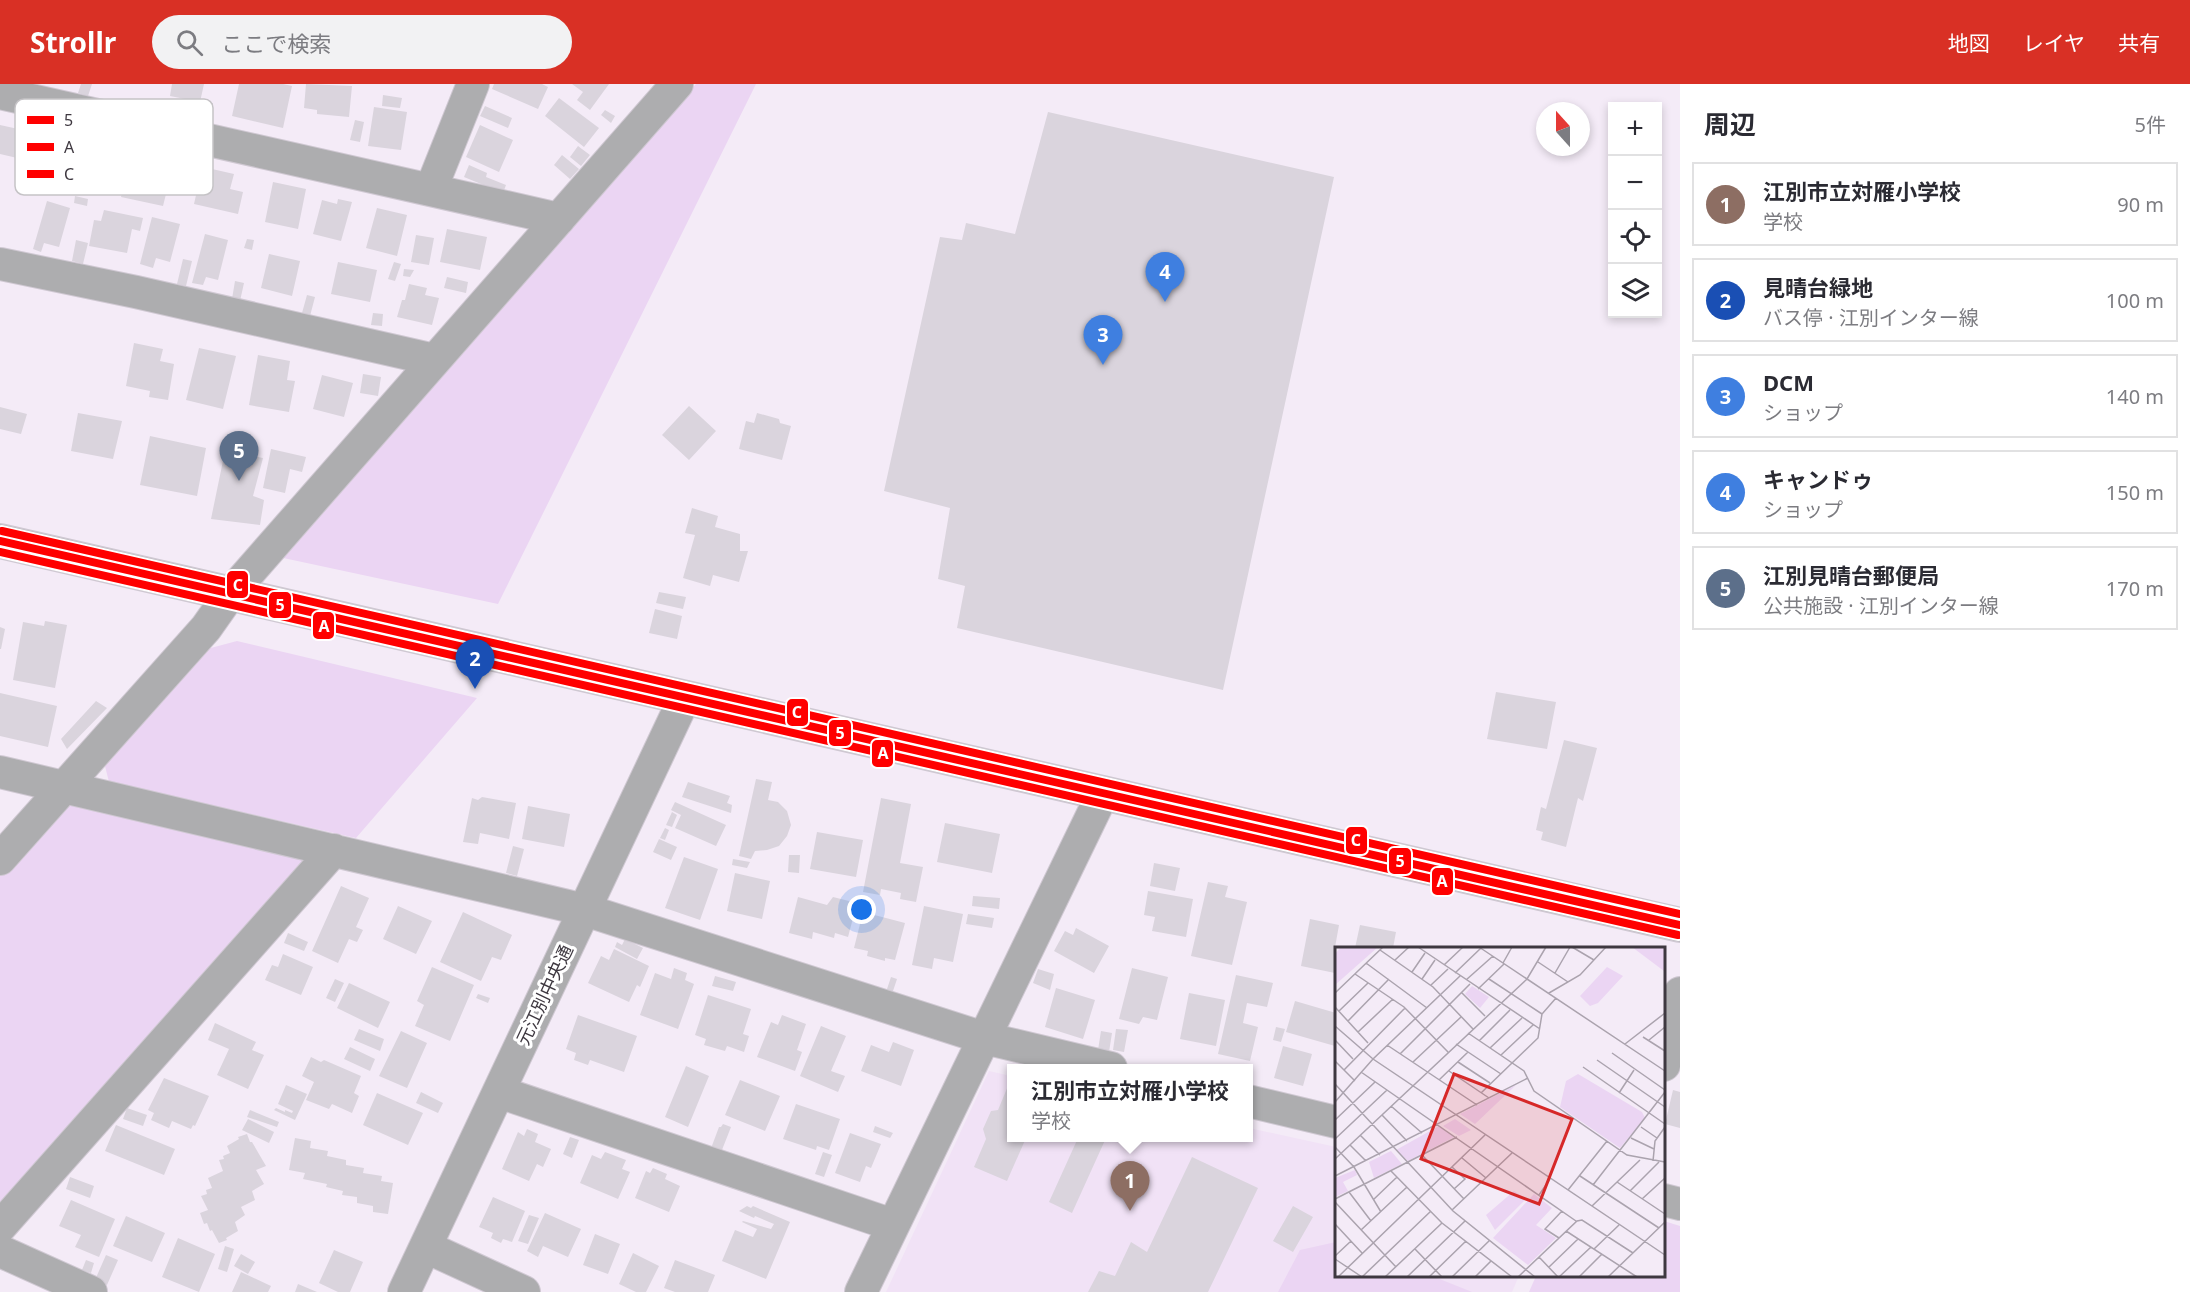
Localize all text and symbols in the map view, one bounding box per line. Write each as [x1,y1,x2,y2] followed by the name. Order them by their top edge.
[152,15,572,69] search box
[30,23,116,61] text: Strollr
[173,26,206,59] icon: search
[221,28,331,58] text: ここで検索
[1948,29,1990,57] text: 地図
[2023,29,2085,57] text: レイヤ
[2118,29,2160,57] text: 共有
[15,99,213,195] legend
[1536,102,1590,156] north arrow
[1608,102,1662,318] map controls
[1608,102,1662,156] button: +
[1704,106,1756,142] text: 周辺
[64,109,73,131] text: 5
[2135,111,2166,138] text: 5件
[64,136,75,158] text: A
[1608,156,1662,210] button: −
[64,163,74,185] text: C
[1763,176,1961,206] text: 江別市立対雁小学校
[1720,191,1731,218] text: 1
[2117,191,2164,218] text: 90 m
[1763,208,1803,235] text: 学校
[1608,210,1662,264] button: locate
[1146,252,1184,302] pin: 4
[1608,264,1662,318] button: layers
[1763,272,1873,302] text: 見晴台緑地
[1720,287,1731,314] text: 2
[2106,287,2164,314] text: 100 m
[1763,304,1979,331] text: バス停 · 江別インター線
[1084,316,1122,365] pin: 3
[1763,367,1814,397] text: DCM
[1720,383,1731,410] text: 3
[2106,383,2164,410] text: 140 m
[1763,399,1843,426] text: ショップ
[220,432,258,481] pin: 5
[1763,464,1873,494] text: キャンドゥ
[1720,479,1731,506] text: 4
[2106,479,2164,506] text: 150 m
[1763,496,1843,523] text: ショップ
[1763,560,1939,590] text: 江別見晴台郵便局
[226,570,249,599] line badge: C
[233,574,243,596] text: C
[1720,575,1731,602] text: 5
[2106,575,2164,602] text: 170 m
[268,591,292,619] line badge: 5
[1763,592,1999,619] text: 公共施設 · 江別インター線
[275,594,285,616] text: 5
[312,611,335,640] line badge: A
[318,615,330,637] text: A
[456,640,494,689] pin: 2
[786,698,809,727] line badge: C
[792,701,802,723] text: C
[828,719,852,747] line badge: 5
[835,722,845,744] text: 5
[871,739,894,768] line badge: A
[877,742,889,764] text: A
[1345,826,1368,855] line badge: C
[1351,829,1361,851] text: C
[1388,847,1412,875] line badge: 5
[1395,850,1405,872] text: 5
[1431,867,1454,896] line badge: A
[1436,870,1448,892] text: A
[847,895,876,924] your location
[510,941,578,1049] street label: 元江別中央通
[1335,947,1665,1277] inset map
[1007,1064,1253,1142] popup
[1031,1075,1229,1105] text: 江別市立対雁小学校
[1031,1107,1071,1134] text: 学校
[1110,1162,1150,1211] pin: 1

